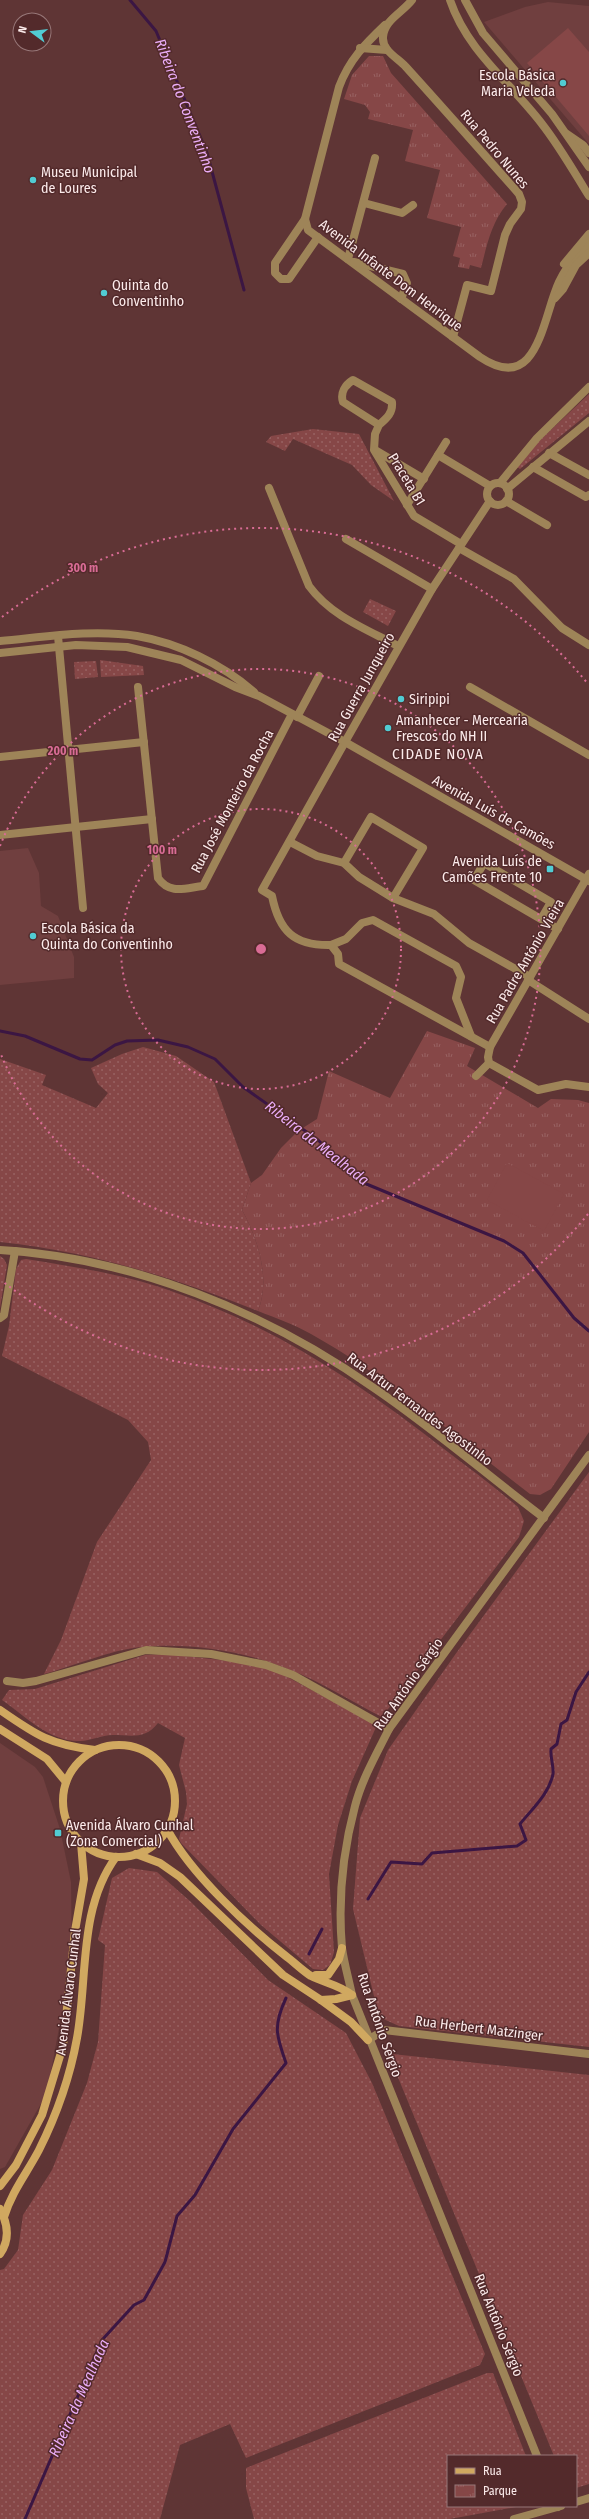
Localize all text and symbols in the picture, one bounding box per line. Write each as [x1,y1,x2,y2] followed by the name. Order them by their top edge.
[12,12,52,52] north arrow
[16,25,30,34] text: N
[151,36,219,176] water label: Ribeira do Conventinho
[479,67,555,100] place label: Escola Básica Maria Veleda
[558,78,568,88] marker: Escola Básica Maria Veleda
[457,106,533,192] street label: Rua Pedro Nunes
[41,164,138,197] place label: Museu Municipal de Loures
[28,175,38,185] marker: Museu Municipal de Loures
[316,216,466,335] street label: Avenida Infante Dom Henrique
[112,277,184,310] place label: Quinta do Conventinho
[99,288,109,298] marker: Quinta do Conventinho
[384,450,429,509] street label: Praceta B1
[67,561,98,575] text: 300 m
[324,630,399,745] street label: Rua Guerra Junqueiro
[409,691,450,708] place label: Siripipi
[396,694,406,704] marker: Siripipi
[396,712,528,745] place label: Amanhecer - Mercearia Frescos do NH II
[383,723,393,733] marker: Amanhecer - Mercearia Frescos do NH II
[187,727,278,876] street label: Rua José Monteiro da Rocha
[47,744,78,758] text: 200 m
[392,745,484,763] district label: CIDADE NOVA
[429,772,558,853] street label: Avenida Luís de Camões
[147,843,177,857] text: 100 m
[442,853,542,886] place label: Avenida Luís de Camões Frente 10
[545,864,555,874] marker: Avenida Luís de Camões Frente 10
[483,896,568,1027] street label: Rua Padre António Vieira
[41,920,173,953] place label: Escola Básica da Quinta do Conventinho
[28,931,38,941] marker: Escola Básica da Quinta do Conventinho
[254,942,268,956] centre of rings
[262,1097,373,1189] water label: Ribeira da Mealhada
[344,1349,496,1470] street label: Rua Artur Fernandes Agostinho
[370,1635,447,1734] street label: Rua António Sérgio
[66,1816,194,1850] place label: Avenida Álvaro Cunhal (Zona Comercial)
[53,1828,63,1838] marker: Avenida Álvaro Cunhal (Zona Comercial)
[51,1927,85,2056] street label: Avenida Álvaro Cunhal
[354,1971,405,2080] street label: Rua António Sérgio
[414,2012,544,2045] street label: Rua Herbert Matzinger
[470,2271,527,2379] street label: Rua António Sérgio
[45,2336,113,2460] water label: Ribeira da Mealhada
[447,2455,577,2507] legend
[483,2464,502,2478] text: Rua
[483,2484,517,2498] text: Parque

